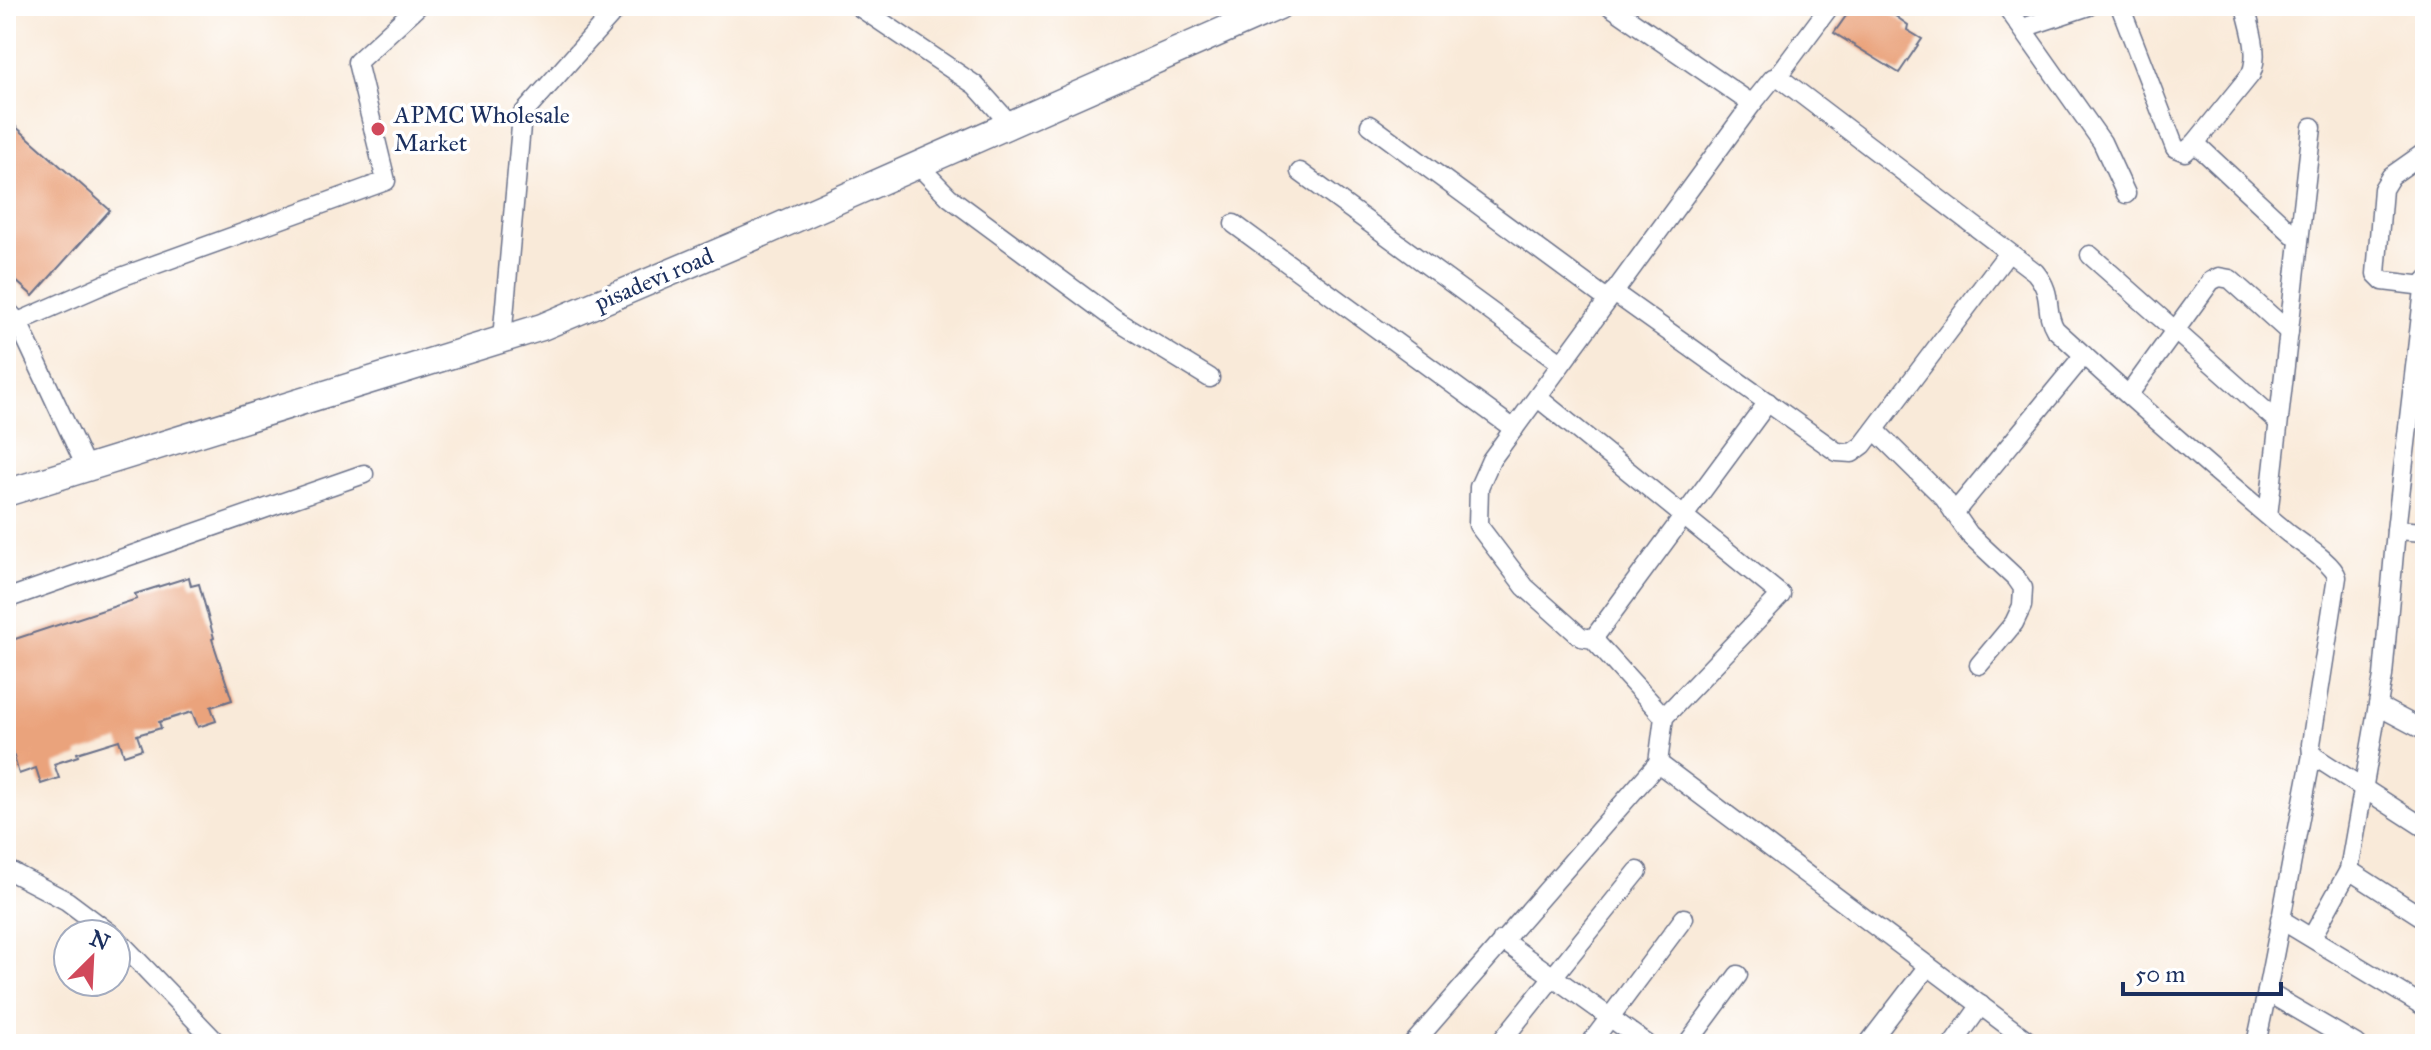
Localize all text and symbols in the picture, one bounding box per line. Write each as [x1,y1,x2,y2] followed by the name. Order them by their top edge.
[393,100,570,158] place label: APMC Wholesale Market
[369,120,387,138] marker: APMC Wholesale Market
[589,241,718,318] street label: pisadevi road
[52,918,132,998] north arrow
[86,924,114,956] text: N
[2123,946,2281,996] scale bar
[2135,959,2185,989] text: 50 m

